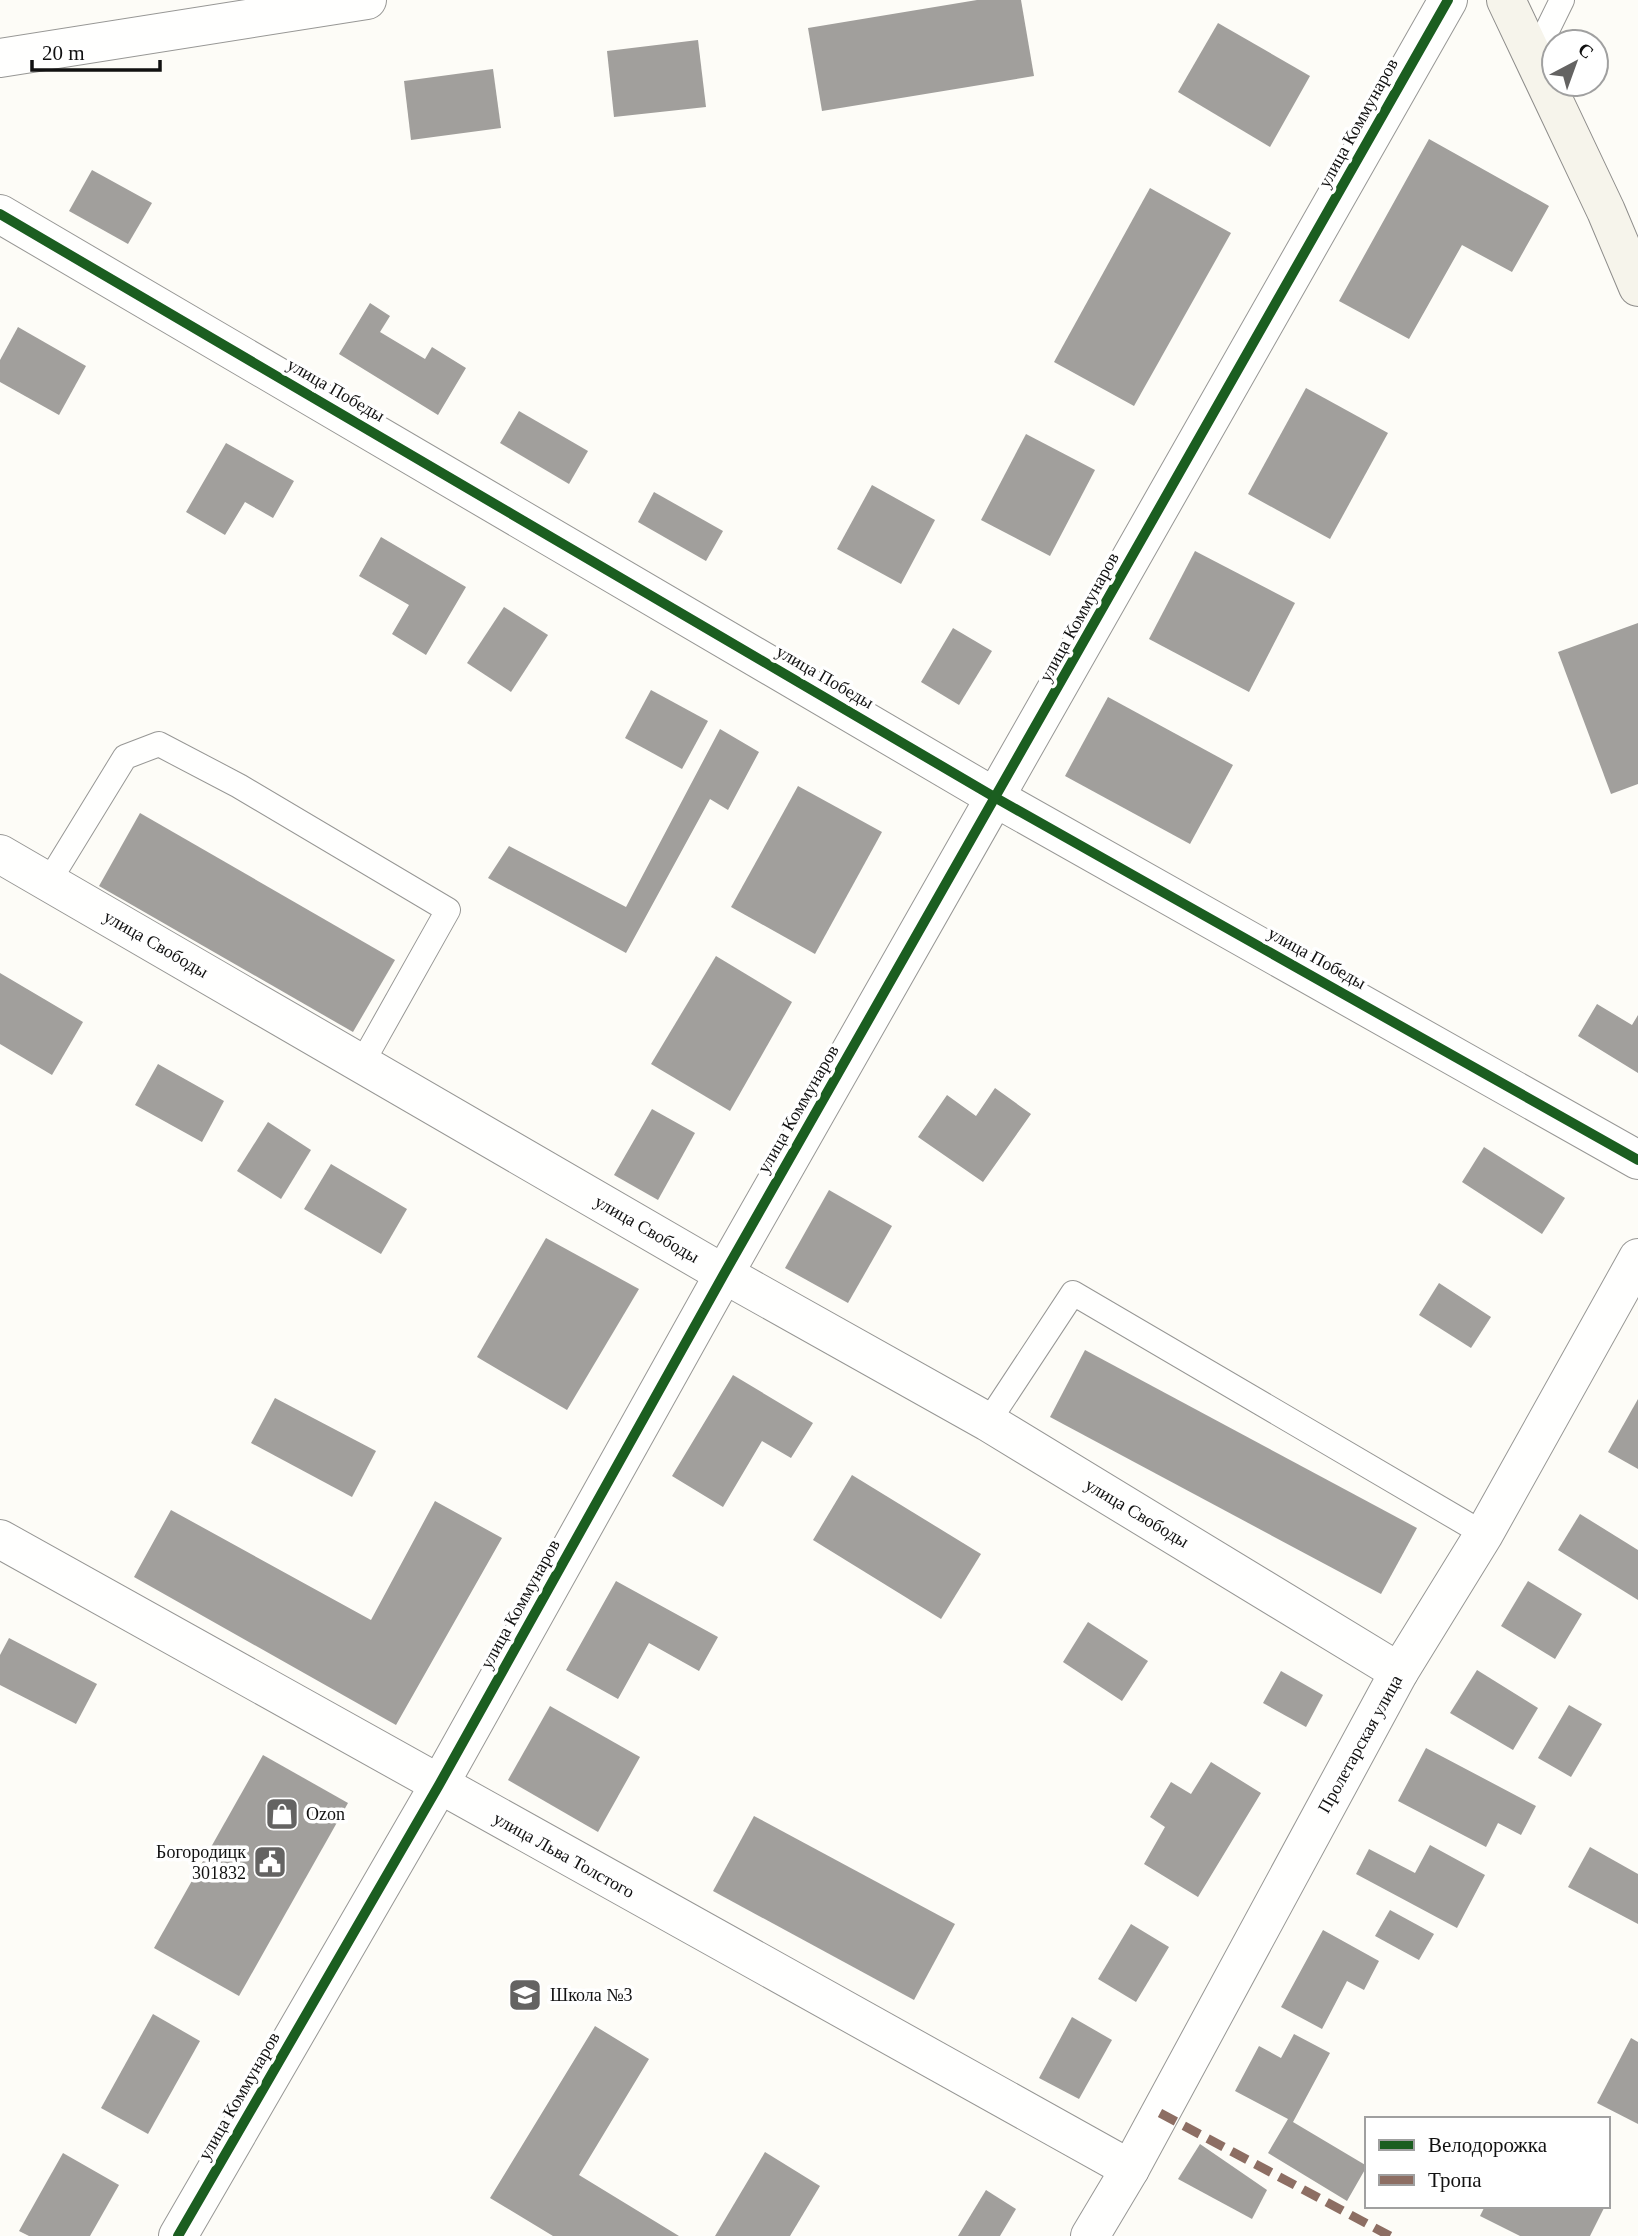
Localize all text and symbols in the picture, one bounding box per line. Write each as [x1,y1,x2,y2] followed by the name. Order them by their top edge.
[32,28,159,72] scale bar
[1540,28,1610,98] north arrow
[1574,38,1598,63] text: С
[42,41,85,65] text: 20 m
[1314,55,1402,191] street label: улица Коммунаров
[284,354,388,426] street label: улица Победы
[1035,549,1123,685] street label: улица Коммунаров
[773,641,877,713] street label: улица Победы
[100,906,212,982] street label: улица Свободы
[1265,923,1369,993] street label: улица Победы
[753,1041,843,1177] street label: улица Коммунаров
[591,1191,703,1267] street label: улица Свободы
[1082,1474,1192,1552] street label: улица Свободы
[476,1536,564,1672] street label: улица Коммунаров
[1314,1672,1406,1816] street label: Пролетарская улица
[263,1795,301,1833] shop icon: Ozon
[306,1804,345,1824] place label: Ozon
[490,1808,638,1902] street label: улица Льва Толстого
[156,1842,246,1883] place label: Богородицк 301832
[251,1843,289,1881] public building icon: Богородицк 301832
[506,1976,544,2014] school or university icon: Школа №3
[550,1985,632,2005] place label: Школа №3
[194,2028,284,2164] street label: улица Коммунаров
[1365,2117,1610,2208] legend
[1428,2133,1548,2157] text: Велодорожка
[1428,2168,1482,2192] text: Тропа

